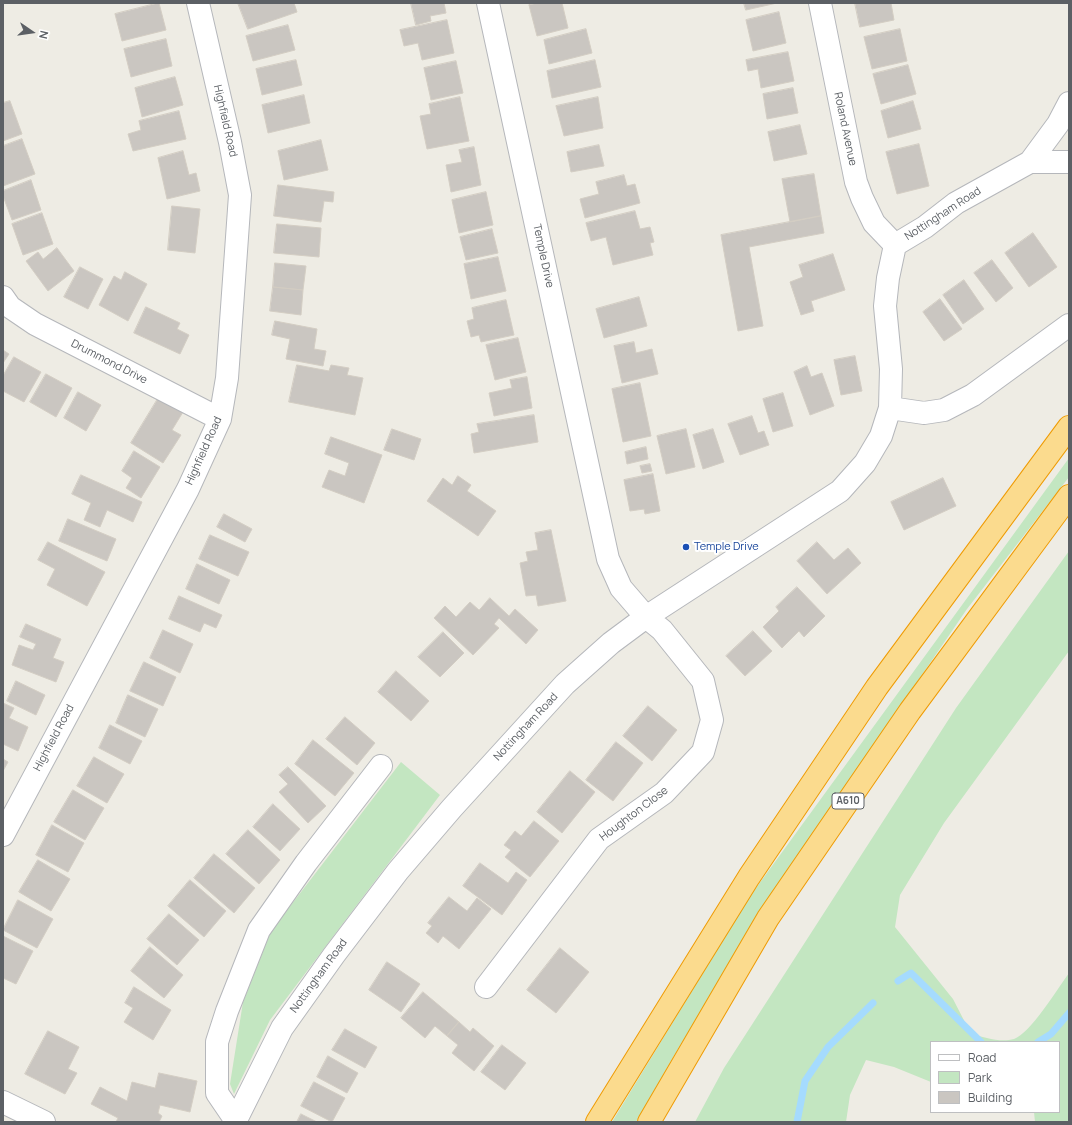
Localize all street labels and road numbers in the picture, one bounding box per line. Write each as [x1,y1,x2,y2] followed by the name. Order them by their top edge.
[210,84,240,158] street label: Highfield Road
[831,91,859,167] street label: Roland Avenue
[902,184,984,244] street label: Nottingham Road
[530,223,556,289] street label: Temple Drive
[69,337,149,387] street label: Drummond Drive
[183,415,225,487] street label: Highfield Road
[491,690,561,764] street label: Nottingham Road
[31,702,77,774] street label: Highfield Road
[597,784,671,844] street label: Houghton Close
[832,793,864,809] road number: A610
[288,937,350,1015] street label: Nottingham Road

